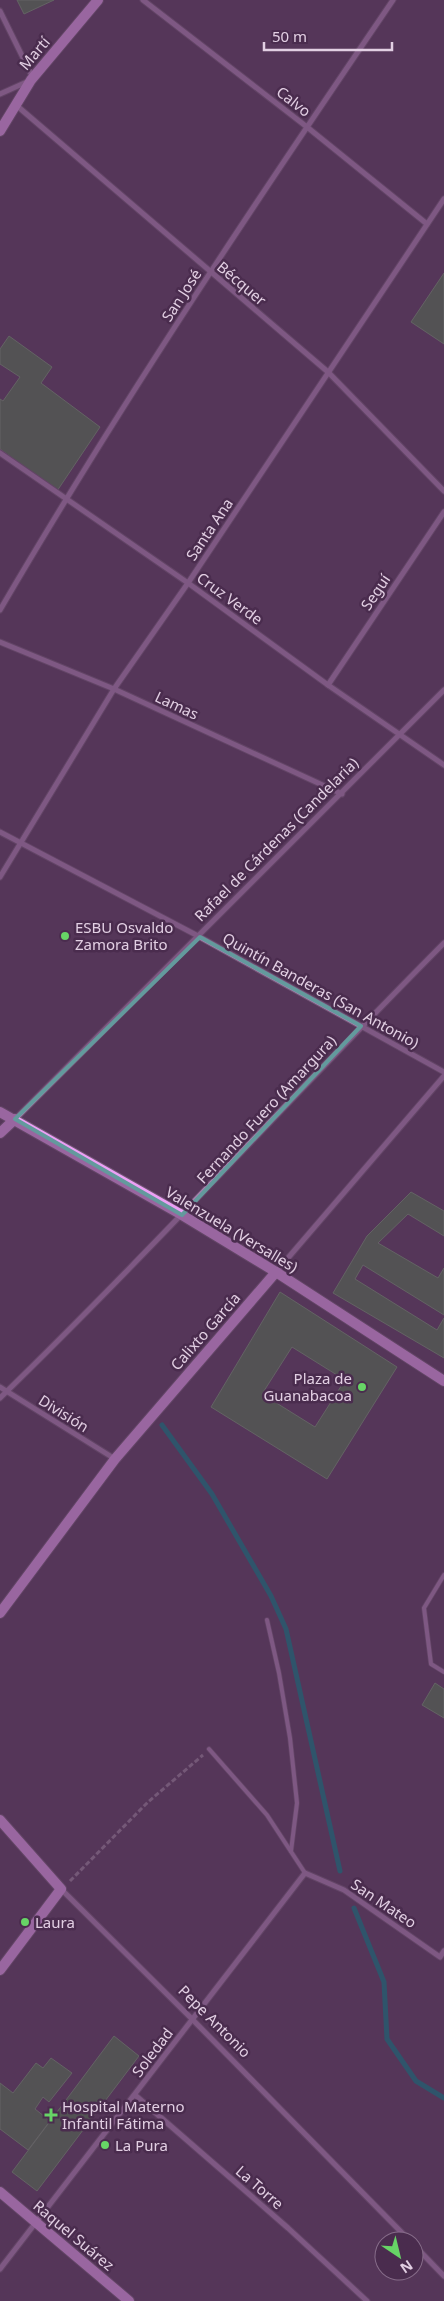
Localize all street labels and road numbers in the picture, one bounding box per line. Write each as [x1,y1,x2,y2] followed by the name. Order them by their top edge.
[14,31,54,74] street label: Martí
[273,81,315,121] street label: Calvo
[213,257,271,309] street label: Bécquer
[157,265,205,325] street label: San José
[181,494,237,564] street label: Santa Ana
[193,567,267,629] street label: Cruz Verde
[356,569,395,614] street label: Seguí
[152,686,202,724] street label: Lamas
[190,753,362,925] street label: Rafael de Cárdenas (Candelaria)
[219,928,423,1052] street label: Quintín Banderas (San Antonio)
[192,1031,340,1187] street label: Fernando Fuero (Amargura)
[162,1182,302,1276] street label: Valenzuela (Versalles)
[166,1288,244,1374] street label: Calixto García
[35,1390,93,1436] street label: División
[347,1874,421,1932] street label: San Mateo
[174,1980,256,2062] street label: Pepe Antonio
[127,2023,177,2081] street label: Soledad
[232,2161,288,2213] street label: La Torre
[29,2195,119,2275] street label: Raquel Suárez

